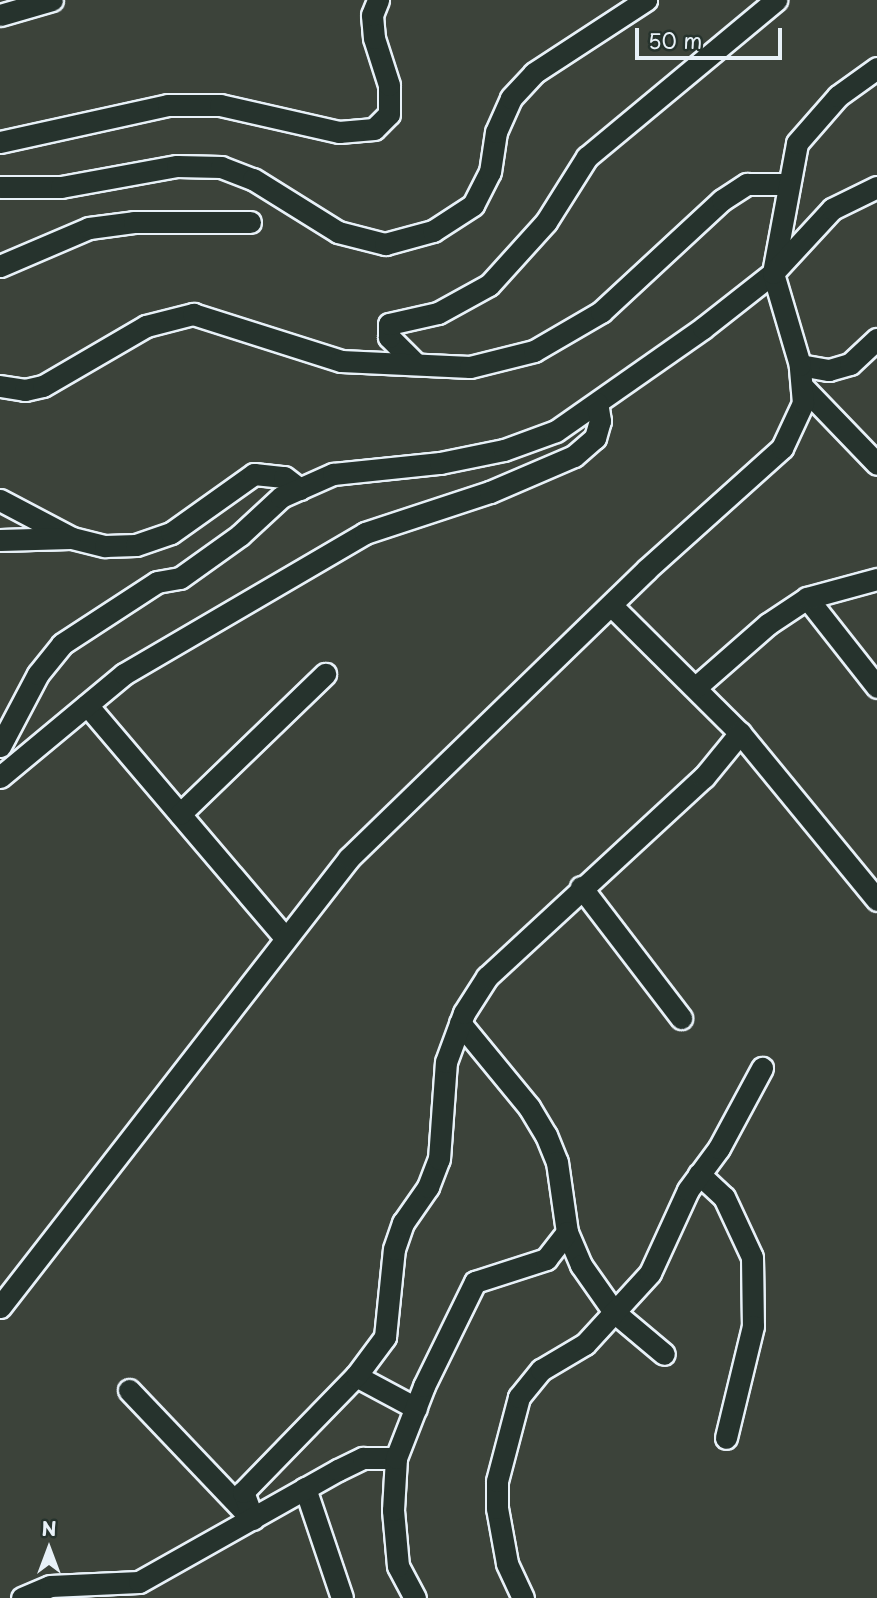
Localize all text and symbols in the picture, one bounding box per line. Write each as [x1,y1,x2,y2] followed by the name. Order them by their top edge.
[639,14,786,58] scale bar
[648,24,702,56] text: 50 m
[14,1514,84,1584] north arrow
[41,1514,57,1542] text: N

